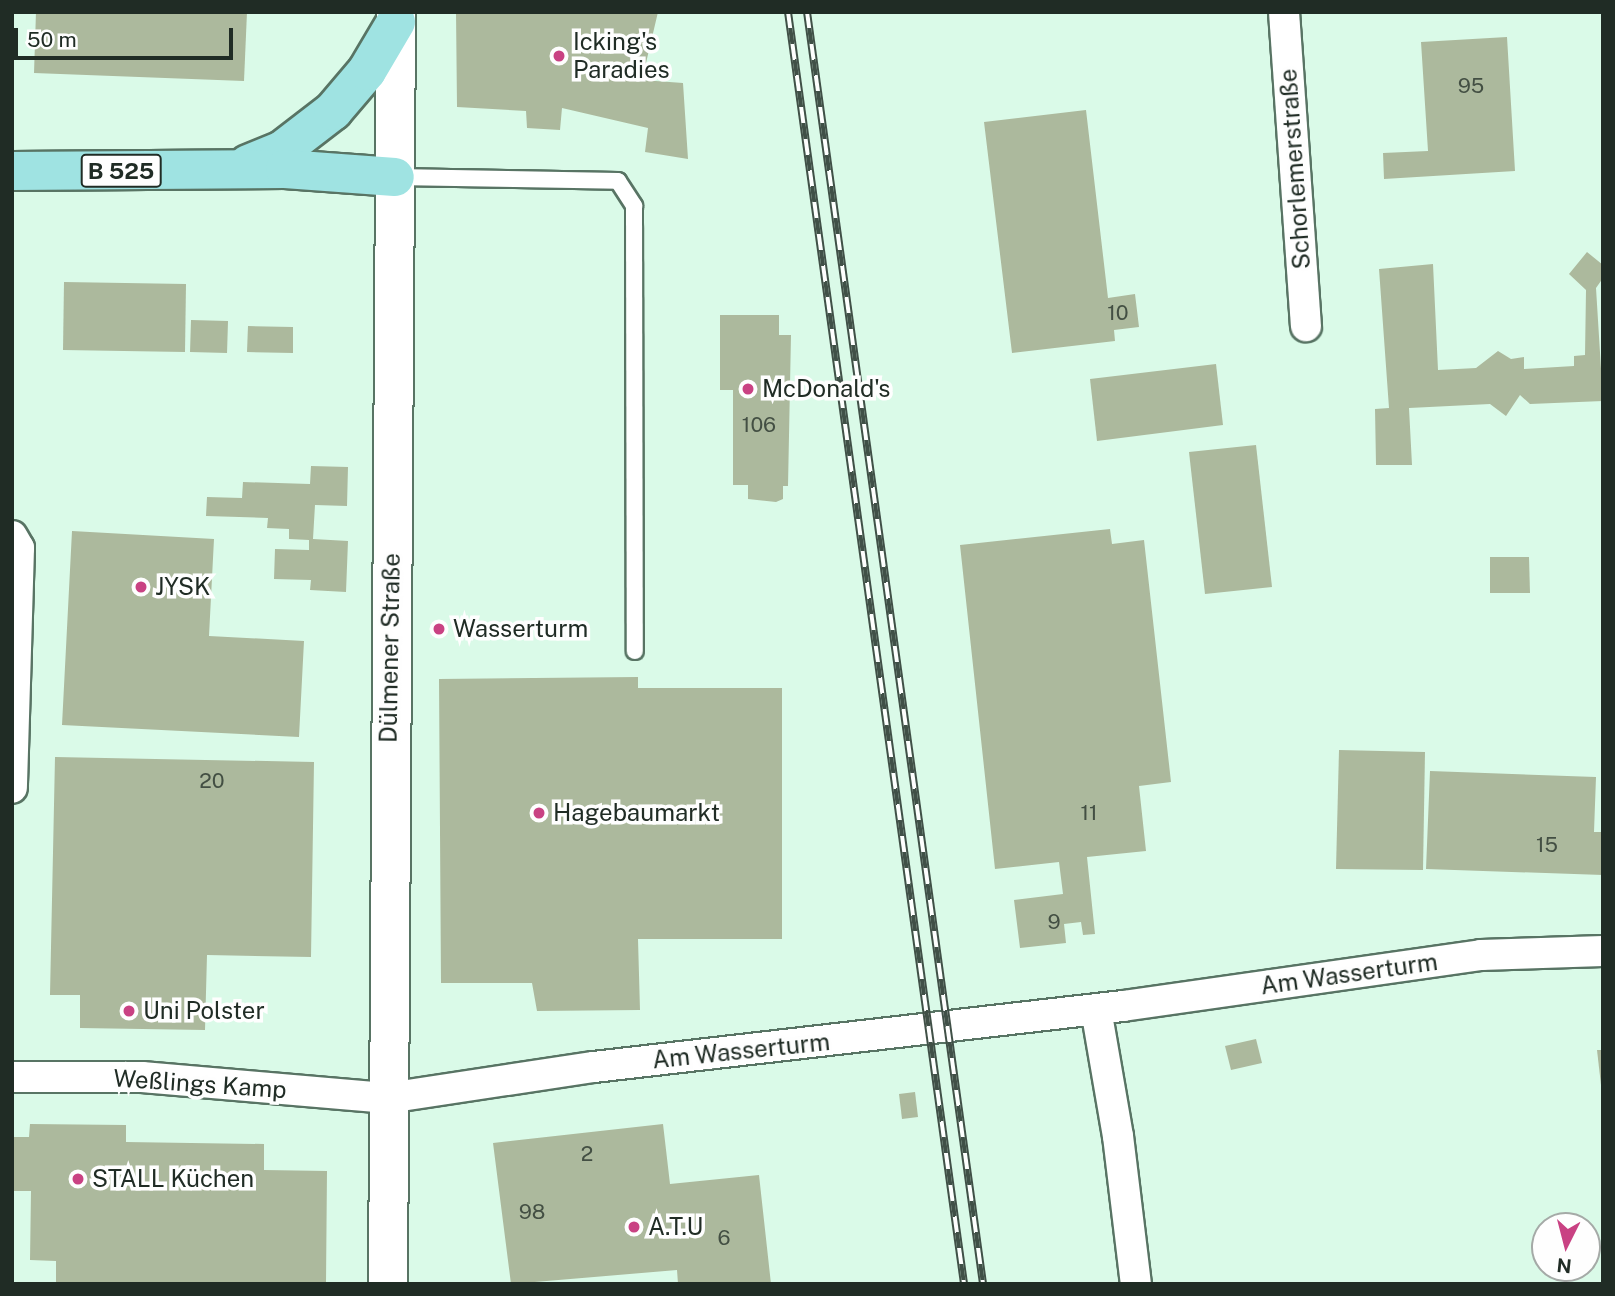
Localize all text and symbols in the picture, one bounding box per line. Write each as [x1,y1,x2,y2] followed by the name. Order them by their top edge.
[18,14,236,58] scale bar
[27,27,77,52] text: 50 m
[573,28,670,84] place label: Icking's Paradies
[551,48,567,64] marker: Icking's Paradies
[1274,68,1316,270] street label: Schorlemerstraße
[1458,73,1484,99] house number: 95
[79,152,163,190] road number: B 525
[1107,300,1129,326] house number: 10
[762,375,890,403] place label: McDonald's
[740,381,756,397] marker: McDonald's
[742,412,776,438] house number: 106
[374,553,406,743] street label: Dülmener Straße
[155,573,210,601] place label: JYSK
[133,579,149,595] marker: JYSK
[453,615,588,643] place label: Wasserturm
[431,621,447,637] marker: Wasserturm
[199,768,225,794] house number: 20
[553,799,720,827] place label: Hagebaumarkt
[1080,800,1098,826] house number: 11
[531,805,547,821] marker: Hagebaumarkt
[1536,832,1558,858] house number: 15
[1047,909,1061,935] house number: 9
[1258,947,1440,1001] street label: Am Wasserturm
[143,997,265,1025] place label: Uni Polster
[121,1003,137,1019] marker: Uni Polster
[651,1027,831,1075] street label: Am Wasserturm
[112,1064,288,1104] street label: Weßlings Kamp
[581,1141,593,1167] house number: 2
[92,1165,254,1193] place label: STALL Küchen
[70,1171,86,1187] marker: STALL Küchen
[519,1199,545,1225] house number: 98
[1531,1212,1601,1282] north arrow
[648,1213,703,1241] place label: A.T.U
[626,1219,642,1235] marker: A.T.U
[717,1225,731,1251] house number: 6
[1555,1254,1573,1278] text: N

